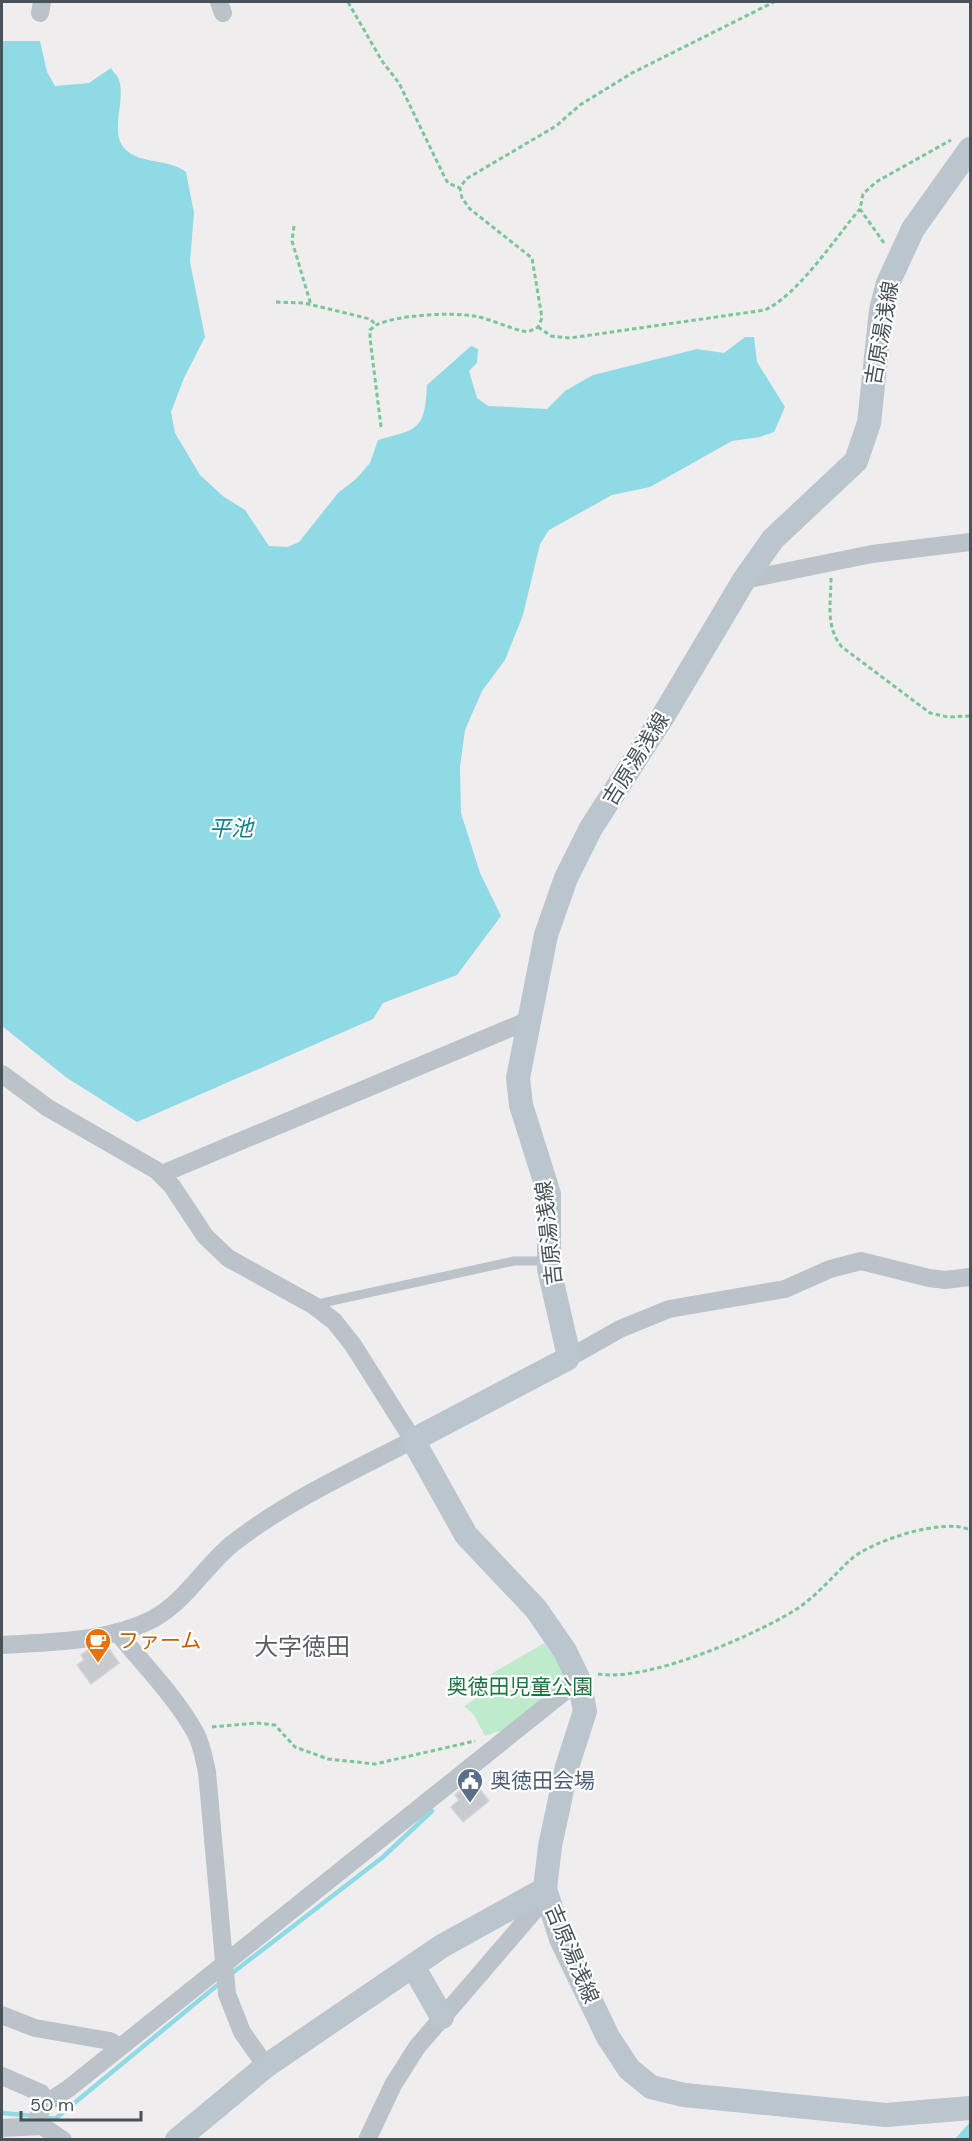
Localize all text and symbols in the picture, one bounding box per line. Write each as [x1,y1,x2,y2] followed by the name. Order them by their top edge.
[859,279,905,387] street label: 吉原湯浅線
[596,707,676,811] street label: 吉原湯浅線
[209,814,255,843] water label: 平池
[530,1179,568,1287] street label: 吉原湯浅線
[83,1626,113,1664] cafe icon: ファーム
[118,1627,201,1655] place label: ファーム
[254,1631,350,1662] district label: 大字徳田
[447,1673,594,1701] park label: 奥徳田児童公園
[455,1766,485,1804] public building icon: 奥徳田会場
[490,1767,595,1795] place label: 奥徳田会場
[539,1900,605,2008] street label: 吉原湯浅線
[21,2084,141,2122] scale bar
[30,2093,74,2117] text: 50 m

